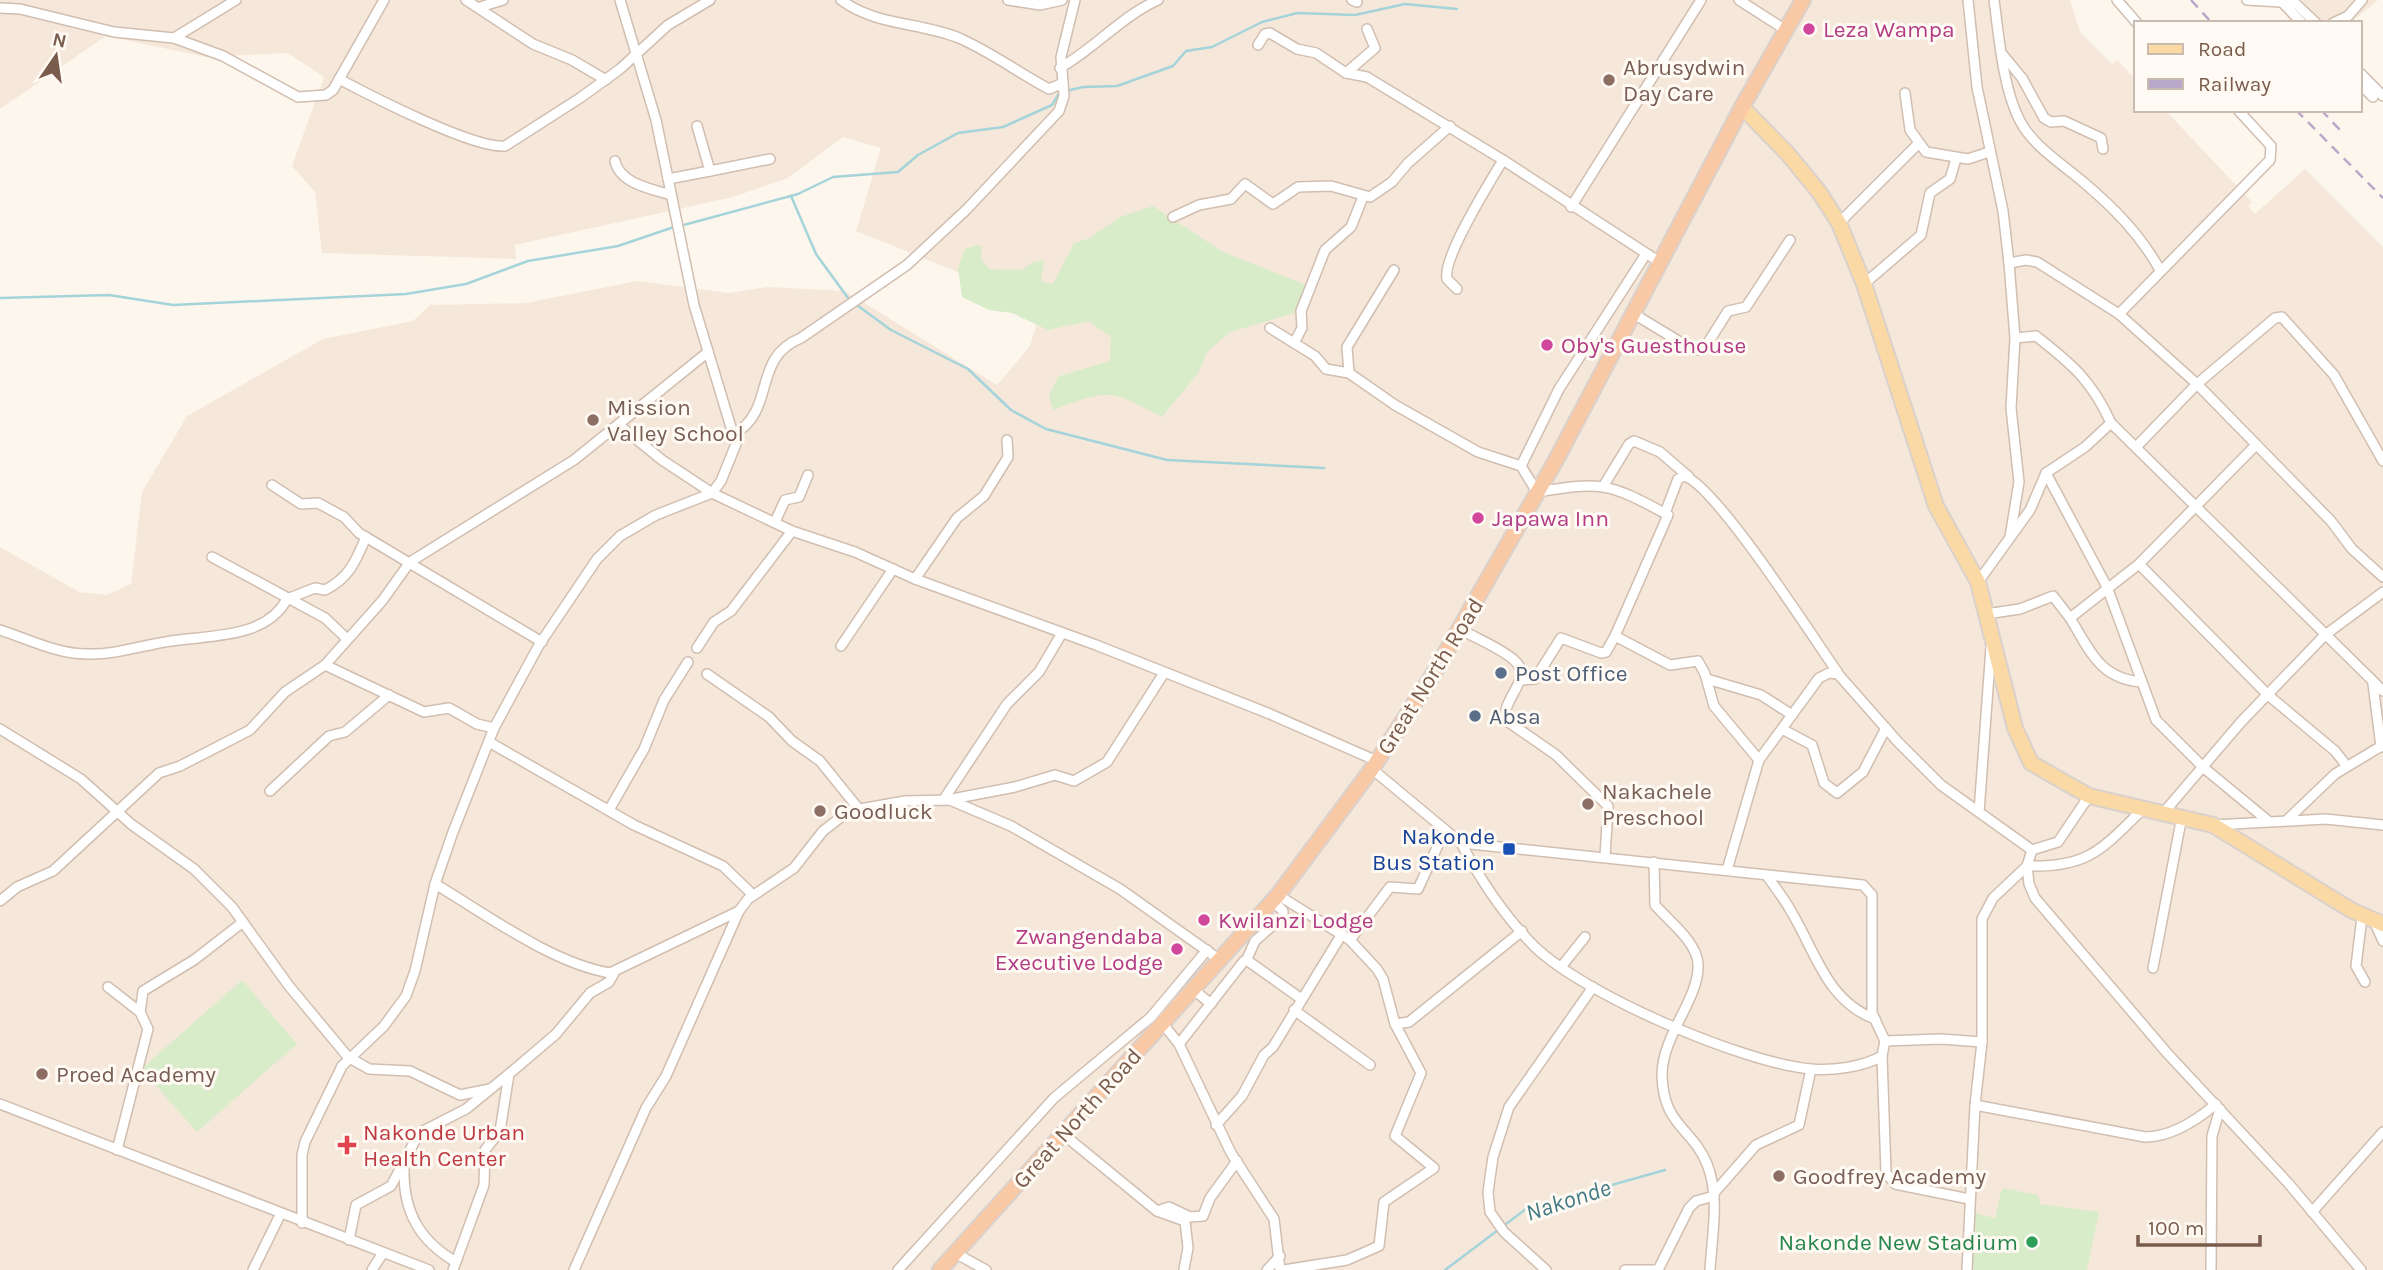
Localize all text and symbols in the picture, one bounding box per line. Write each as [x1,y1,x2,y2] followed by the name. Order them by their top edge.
[1823,16,1955,43] place label: Leza Wampa
[21,21,91,91] north arrow
[1801,21,1817,37] marker: Leza Wampa
[2134,21,2362,112] legend
[50,28,69,53] text: N
[2198,37,2246,61] text: Road
[1623,54,1745,107] place label: Abrusydwin Day Care
[1601,72,1617,88] marker: Abrusydwin Day Care
[2198,72,2271,96] text: Railway
[1561,332,1746,359] place label: Oby's Guesthouse
[1539,337,1555,353] marker: Oby's Guesthouse
[607,394,744,447] place label: Mission Valley School
[585,412,601,428] marker: Mission Valley School
[1492,505,1609,532] place label: Japawa Inn
[1470,510,1486,526] marker: Japawa Inn
[1371,593,1489,759] street label: Great North Road
[1515,660,1628,687] place label: Post Office
[1493,665,1509,681] marker: Post Office
[1489,703,1541,730] place label: Absa
[1467,708,1483,724] marker: Absa
[1602,778,1712,831] place label: Nakachele Preschool
[1580,796,1596,812] marker: Nakachele Preschool
[834,798,933,825] place label: Goodluck
[812,803,828,819] marker: Goodluck
[1372,823,1495,876] place label: Nakonde Bus Station
[1501,841,1517,857] marker: Nakonde Bus Station
[1218,907,1373,934] place label: Kwilanzi Lodge
[1196,912,1212,928] marker: Kwilanzi Lodge
[995,923,1163,976] place label: Zwangendaba Executive Lodge
[1169,941,1185,957] marker: Zwangendaba Executive Lodge
[1007,1043,1147,1194] street label: Great North Road
[56,1061,216,1088] place label: Proed Academy
[34,1066,50,1082] marker: Proed Academy
[363,1119,525,1172] place label: Nakonde Urban Health Center
[337,1135,357,1155] marker: Nakonde Urban Health Center
[1793,1163,1986,1190] place label: Goodfrey Academy
[1771,1168,1787,1184] marker: Goodfrey Academy
[1522,1173,1614,1227] water label: Nakonde
[2138,1204,2260,1248] scale bar
[2148,1216,2205,1240] text: 100 m
[1778,1229,2018,1256] place label: Nakonde New Stadium
[2024,1234,2040,1250] marker: Nakonde New Stadium

